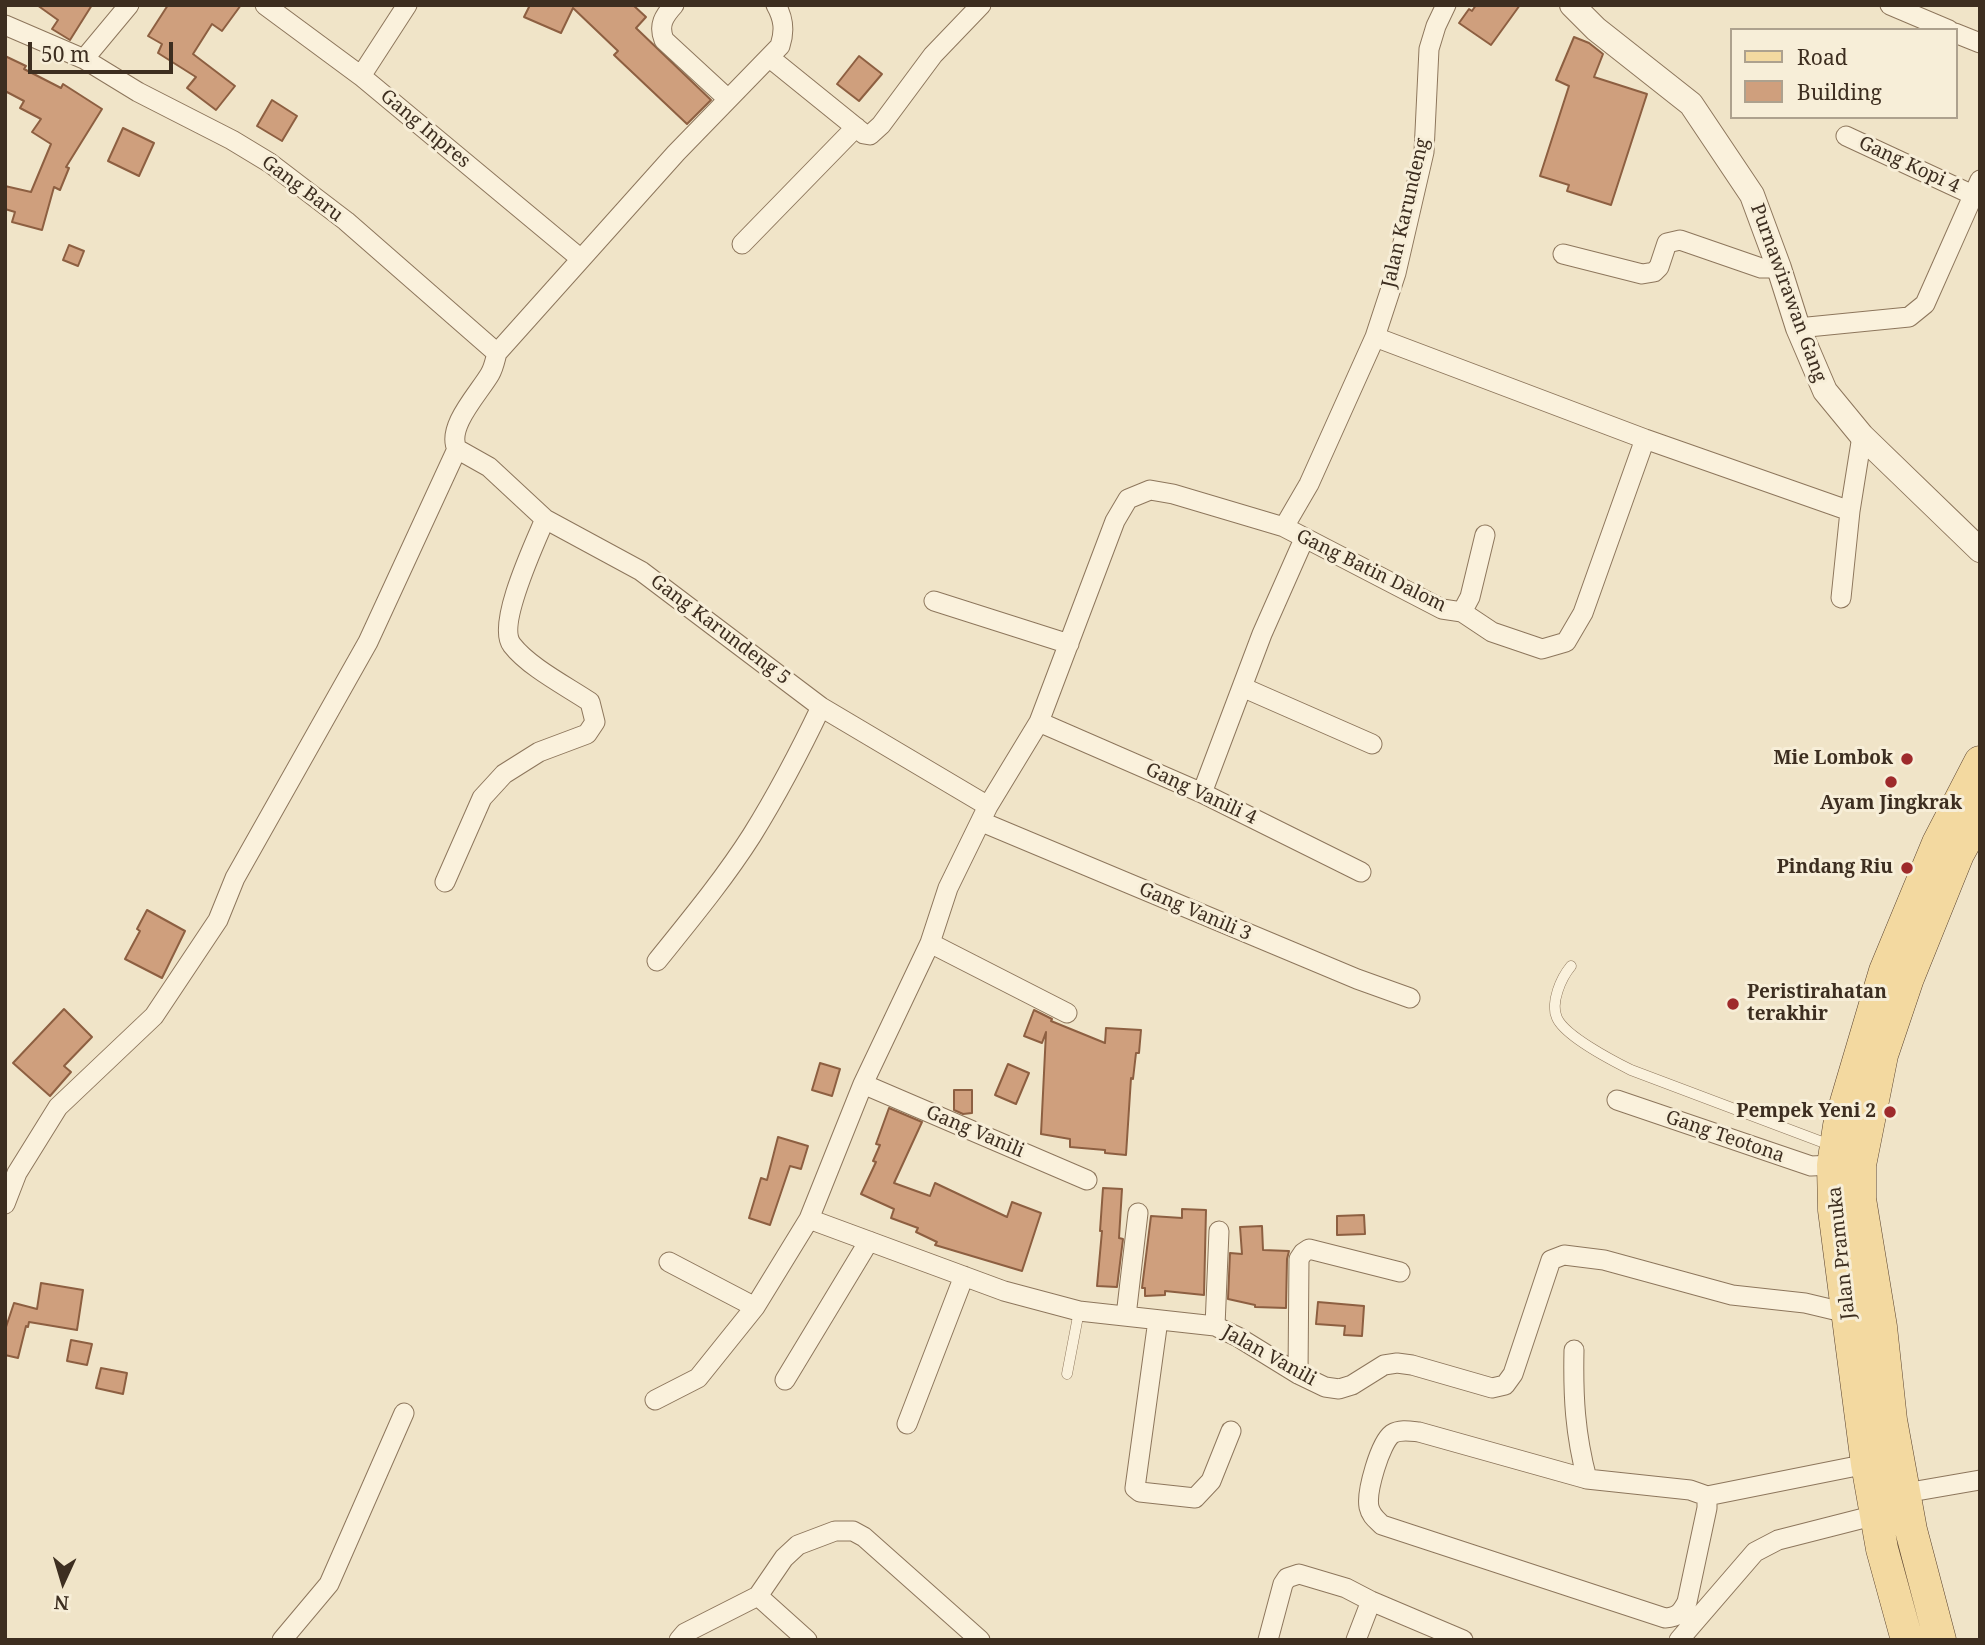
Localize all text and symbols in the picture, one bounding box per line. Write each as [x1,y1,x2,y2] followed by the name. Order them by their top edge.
[32,28,177,72] scale bar
[1730,28,1957,119] legend
[41,40,90,68] text: 50 m
[1797,43,1848,71] text: Road
[1797,78,1882,106] text: Building
[375,85,475,173] street label: Gang Inpres
[1855,132,1963,198] street label: Gang Kopi 4
[1378,136,1434,290] street label: Jalan Karundeng
[257,151,347,227] street label: Gang Baru
[1745,201,1831,385] street label: Purnawirawan Gang
[1292,525,1450,617] street label: Gang Batin Dalom
[646,570,794,690] street label: Gang Karundeng 5
[1773,748,1893,770] place label: Mie Lombok
[1899,751,1915,767] marker: Mie Lombok
[1142,758,1260,830] street label: Gang Vanili 4
[1883,774,1899,790] marker: Ayam Jingkrak
[1820,793,1962,815] place label: Ayam Jingkrak
[1777,857,1893,879] place label: Pindang Riu
[1899,860,1915,876] marker: Pindang Riu
[1135,878,1255,946] street label: Gang Vanili 3
[1747,982,1887,1026] place label: Peristirahatan terakhir
[1725,996,1741,1012] marker: Peristirahatan terakhir
[923,1101,1027,1163] street label: Gang Vanili
[1736,1101,1876,1123] place label: Pempek Yeni 2
[1882,1104,1898,1120] marker: Pempek Yeni 2
[1663,1106,1787,1168] street label: Gang Teotona
[1824,1185,1860,1321] street label: Jalan Pramuka
[1218,1321,1320,1391] street label: Jalan Vanili
[28,1547,98,1617] north arrow
[53,1589,70,1616] text: N

